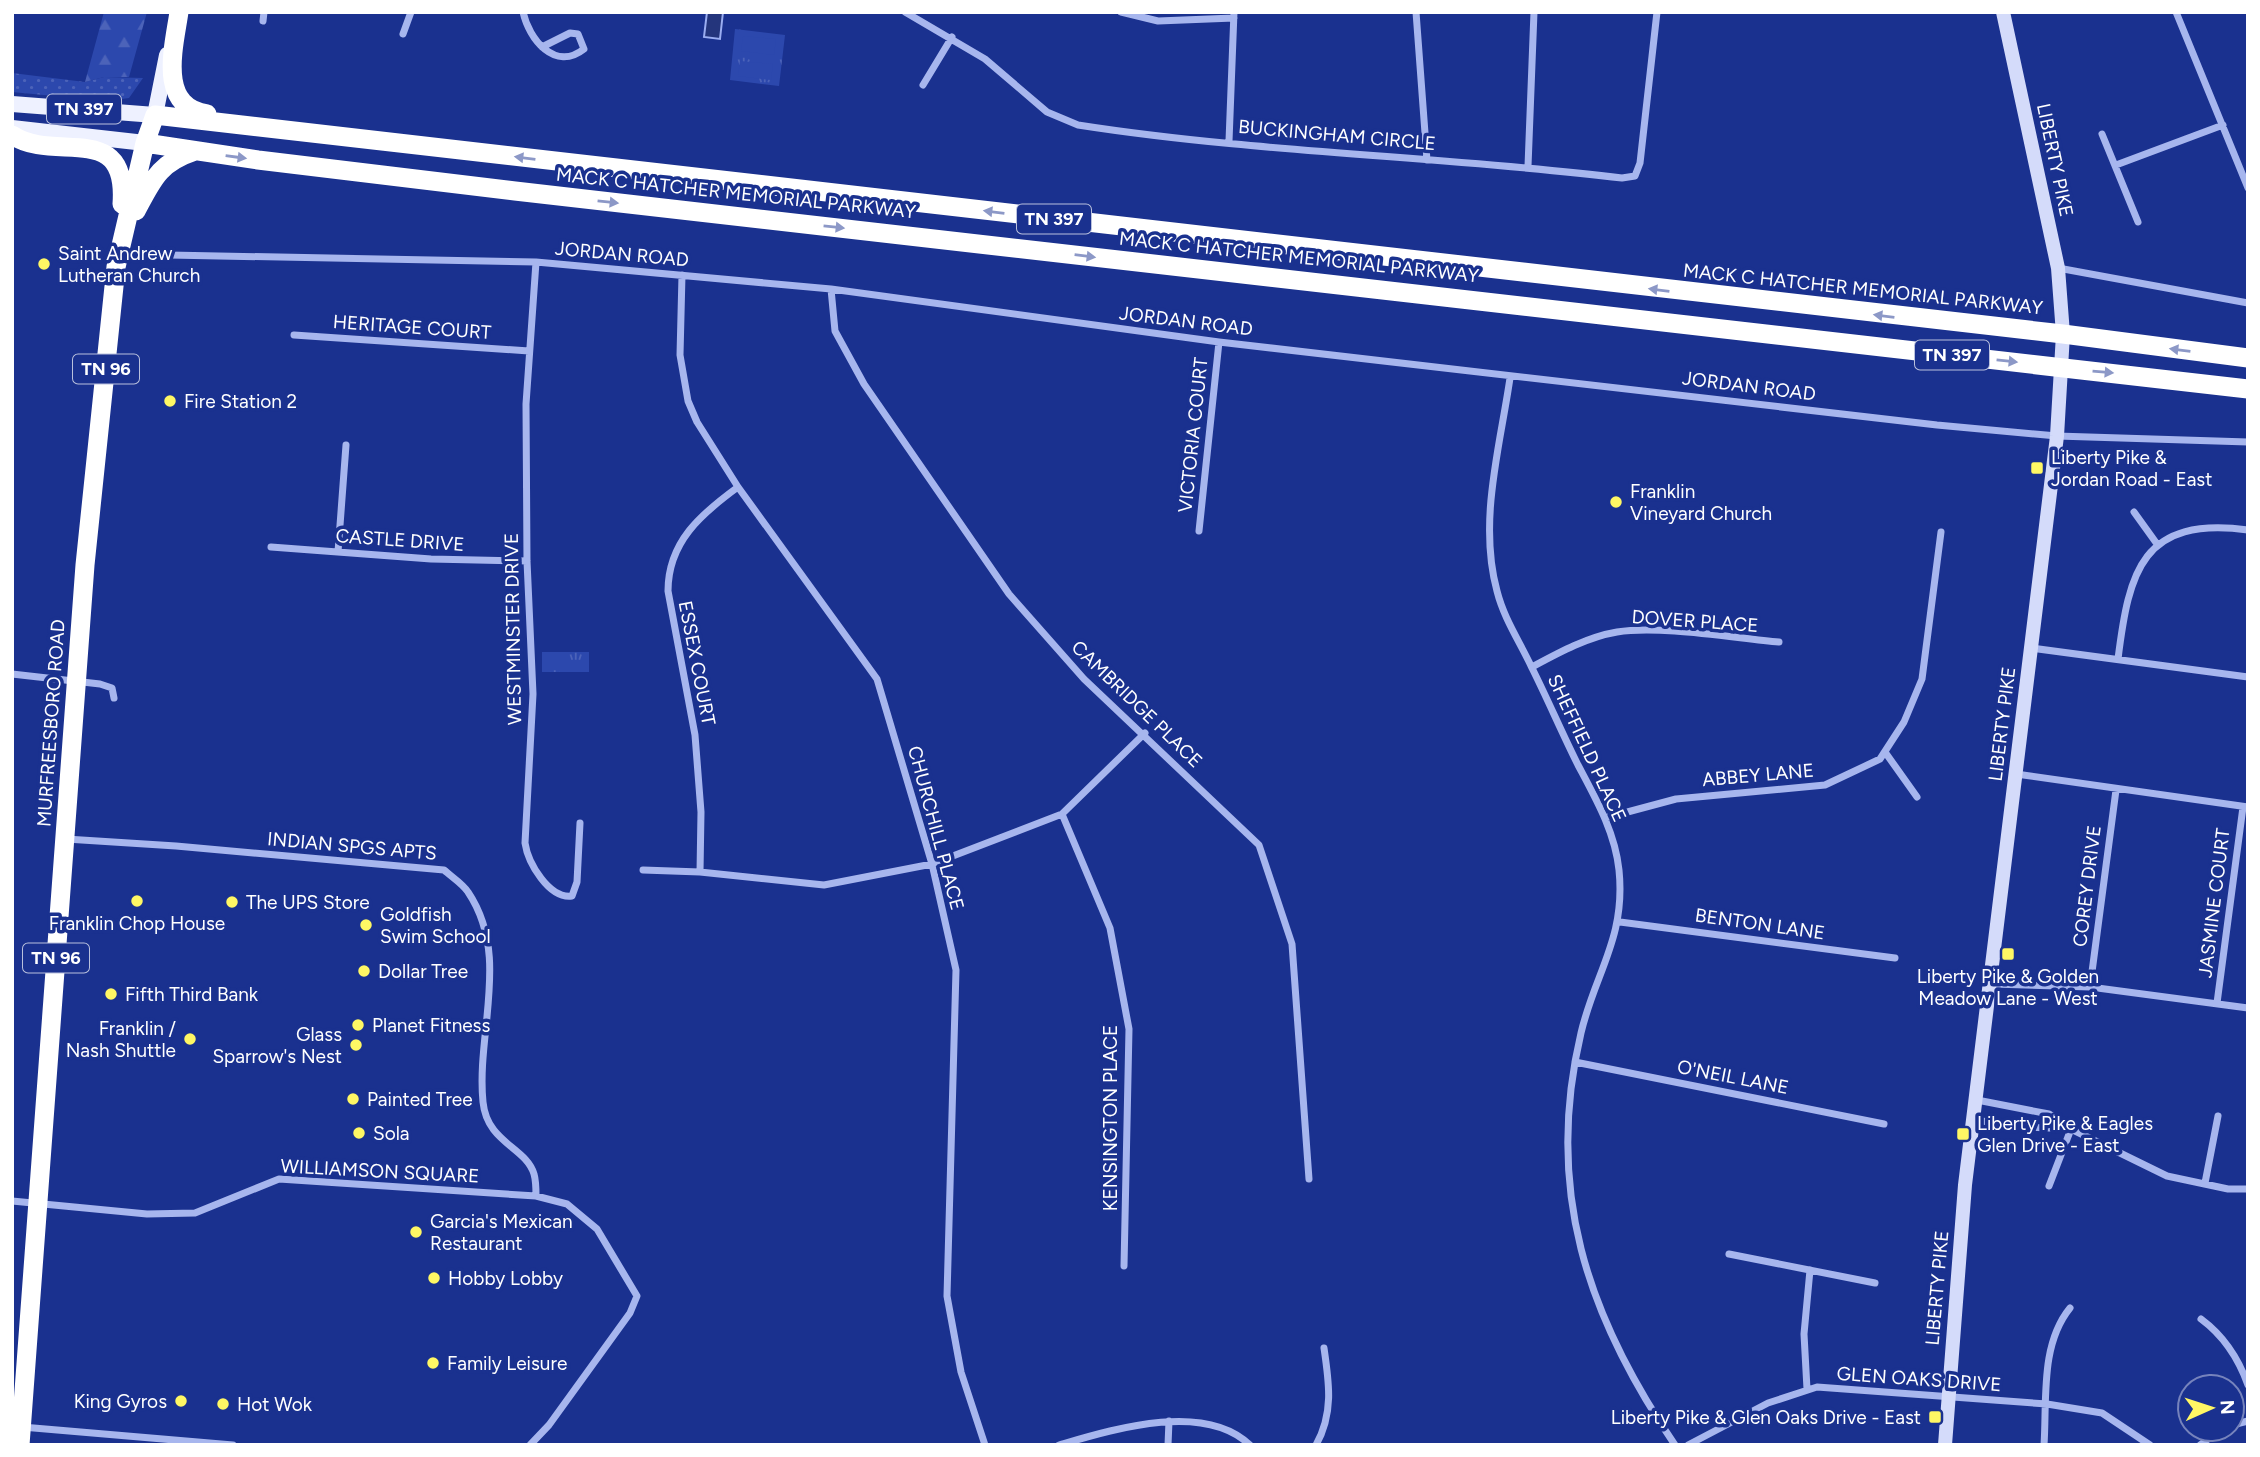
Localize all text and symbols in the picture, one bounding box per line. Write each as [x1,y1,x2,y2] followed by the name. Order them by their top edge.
[47,94,121,124] road number: TN 397
[2032,101,2078,219] street label: LIBERTY PIKE
[1237,115,1437,155] street label: BUCKINGHAM CIRCLE
[226,152,248,163] one-way arrow
[514,152,536,163] one-way arrow
[555,163,918,223] street label: MACK C HATCHER MEMORIAL PARKWAY
[597,196,619,207] one-way arrow
[1017,204,1091,233] road number: TN 397
[983,207,1005,218] one-way arrow
[824,222,846,233] one-way arrow
[1118,227,1481,287] street label: MACK C HATCHER MEMORIAL PARKWAY
[554,237,690,271] street label: JORDAN ROAD
[58,242,200,287] place label: Saint Andrew Lutheran Church
[1074,250,1096,261] one-way arrow
[36,256,52,272] marker: Saint Andrew Lutheran Church
[1682,259,2045,319] street label: MACK C HATCHER MEMORIAL PARKWAY
[1647,284,1669,295] one-way arrow
[1118,301,1254,341] street label: JORDAN ROAD
[332,310,492,344] street label: HERITAGE COURT
[1873,310,1895,321] one-way arrow
[1915,340,1989,370] road number: TN 397
[2169,344,2191,355] one-way arrow
[73,354,139,384] road number: TN 96
[1173,356,1213,514] street label: VICTORIA COURT
[1996,356,2018,367] one-way arrow
[1681,366,1817,406] street label: JORDAN ROAD
[2092,367,2114,378] one-way arrow
[184,390,297,413] place label: Fire Station 2
[162,393,178,409] marker: Fire Station 2
[2051,446,2212,491] place label: Liberty Pike & Jordan Road - East
[2029,460,2045,476] marker: Liberty Pike & Jordan Road - East
[1630,480,1772,525] place label: Franklin Vineyard Church
[1608,494,1624,510] marker: Franklin Vineyard Church
[335,524,465,556] street label: CASTLE DRIVE
[500,533,526,725] street label: WESTMINSTER DRIVE
[674,599,720,728] street label: ESSEX COURT
[1631,605,1759,637] street label: DOVER PLACE
[32,618,70,828] street label: MURFREESBORO ROAD
[1067,636,1207,772] street label: CAMBRIDGE PLACE
[1984,665,2020,783] street label: LIBERTY PIKE
[1543,671,1631,825] street label: SHEFFIELD PLACE
[903,743,969,913] street label: CHURCHILL PLACE
[1701,759,1815,791] street label: ABBEY LANE
[2068,824,2106,948] street label: COREY DRIVE
[2193,826,2235,979] street label: JASMINE COURT
[266,827,438,865] street label: INDIAN SPGS APTS
[246,891,370,914] place label: The UPS Store
[129,893,145,909] marker: Franklin Chop House
[224,894,240,910] marker: The UPS Store
[380,903,491,948] place label: Goldfish Swim School
[1694,904,1826,944] street label: BENTON LANE
[49,912,225,935] place label: Franklin Chop House
[358,917,374,933] marker: Goldfish Swim School
[23,944,89,973] road number: TN 96
[2000,946,2016,962] marker: Liberty Pike & Golden Meadow Lane - West
[378,960,468,983] place label: Dollar Tree
[356,963,372,979] marker: Dollar Tree
[1917,965,2099,1010] place label: Liberty Pike & Golden Meadow Lane - West
[125,983,259,1006] place label: Fifth Third Bank
[103,986,119,1002] marker: Fifth Third Bank
[372,1014,490,1037] place label: Planet Fitness
[66,1017,177,1062] place label: Franklin / Nash Shuttle
[350,1017,366,1033] marker: Planet Fitness
[212,1023,342,1068] place label: Glass Sparrow's Nest
[1099,1025,1122,1211] street label: KENSINGTON PLACE
[182,1031,198,1047] marker: Franklin / Nash Shuttle
[348,1037,364,1053] marker: Glass Sparrow's Nest
[1675,1055,1791,1099] street label: O'NEIL LANE
[367,1088,473,1111] place label: Painted Tree
[345,1091,361,1107] marker: Painted Tree
[1977,1112,2153,1157] place label: Liberty Pike & Eagles Glen Drive - East
[373,1122,410,1145] place label: Sola
[351,1125,367,1141] marker: Sola
[1955,1126,1971,1142] marker: Liberty Pike & Eagles Glen Drive - East
[280,1154,480,1188] street label: WILLIAMSON SQUARE
[430,1210,573,1255] place label: Garcia's Mexican Restaurant
[408,1224,424,1240] marker: Garcia's Mexican Restaurant
[1921,1230,1953,1346] street label: LIBERTY PIKE
[448,1267,563,1290] place label: Hobby Lobby
[426,1270,442,1286] marker: Hobby Lobby
[447,1352,567,1375] place label: Family Leisure
[425,1355,441,1371] marker: Family Leisure
[1836,1362,2002,1396] street label: GLEN OAKS DRIVE
[2176,1373,2246,1443] north arrow
[74,1390,167,1413] place label: King Gyros
[173,1393,189,1409] marker: King Gyros
[237,1393,313,1416] place label: Hot Wok
[215,1396,231,1412] marker: Hot Wok
[2216,1399,2239,1415] text: N
[1611,1406,1921,1429] place label: Liberty Pike & Glen Oaks Drive - East
[1927,1409,1943,1425] marker: Liberty Pike & Glen Oaks Drive - East

